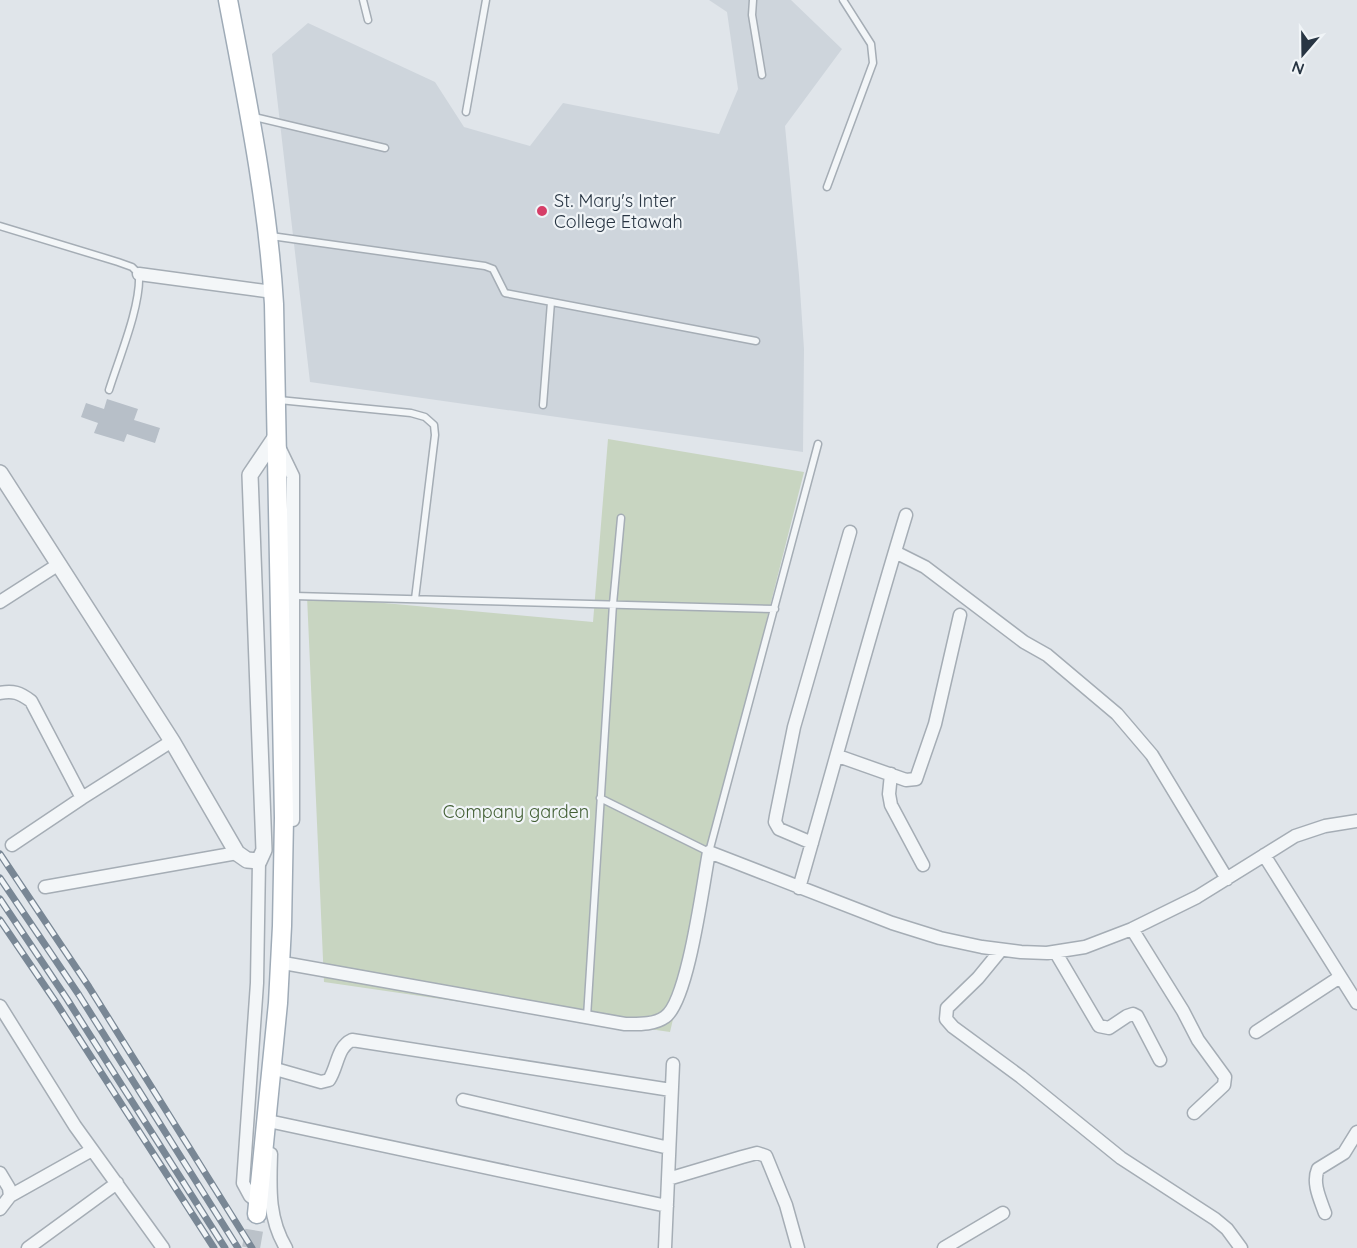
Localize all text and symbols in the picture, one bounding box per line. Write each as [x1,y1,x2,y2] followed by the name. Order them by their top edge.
[1273,24,1333,84] north arrow
[1289,57,1307,80] text: N
[554,189,683,233] place label: St. Mary's Inter College Etawah
[535,204,549,218] marker: St. Mary's Inter College Etawah
[443,800,589,823] park label: Company garden

